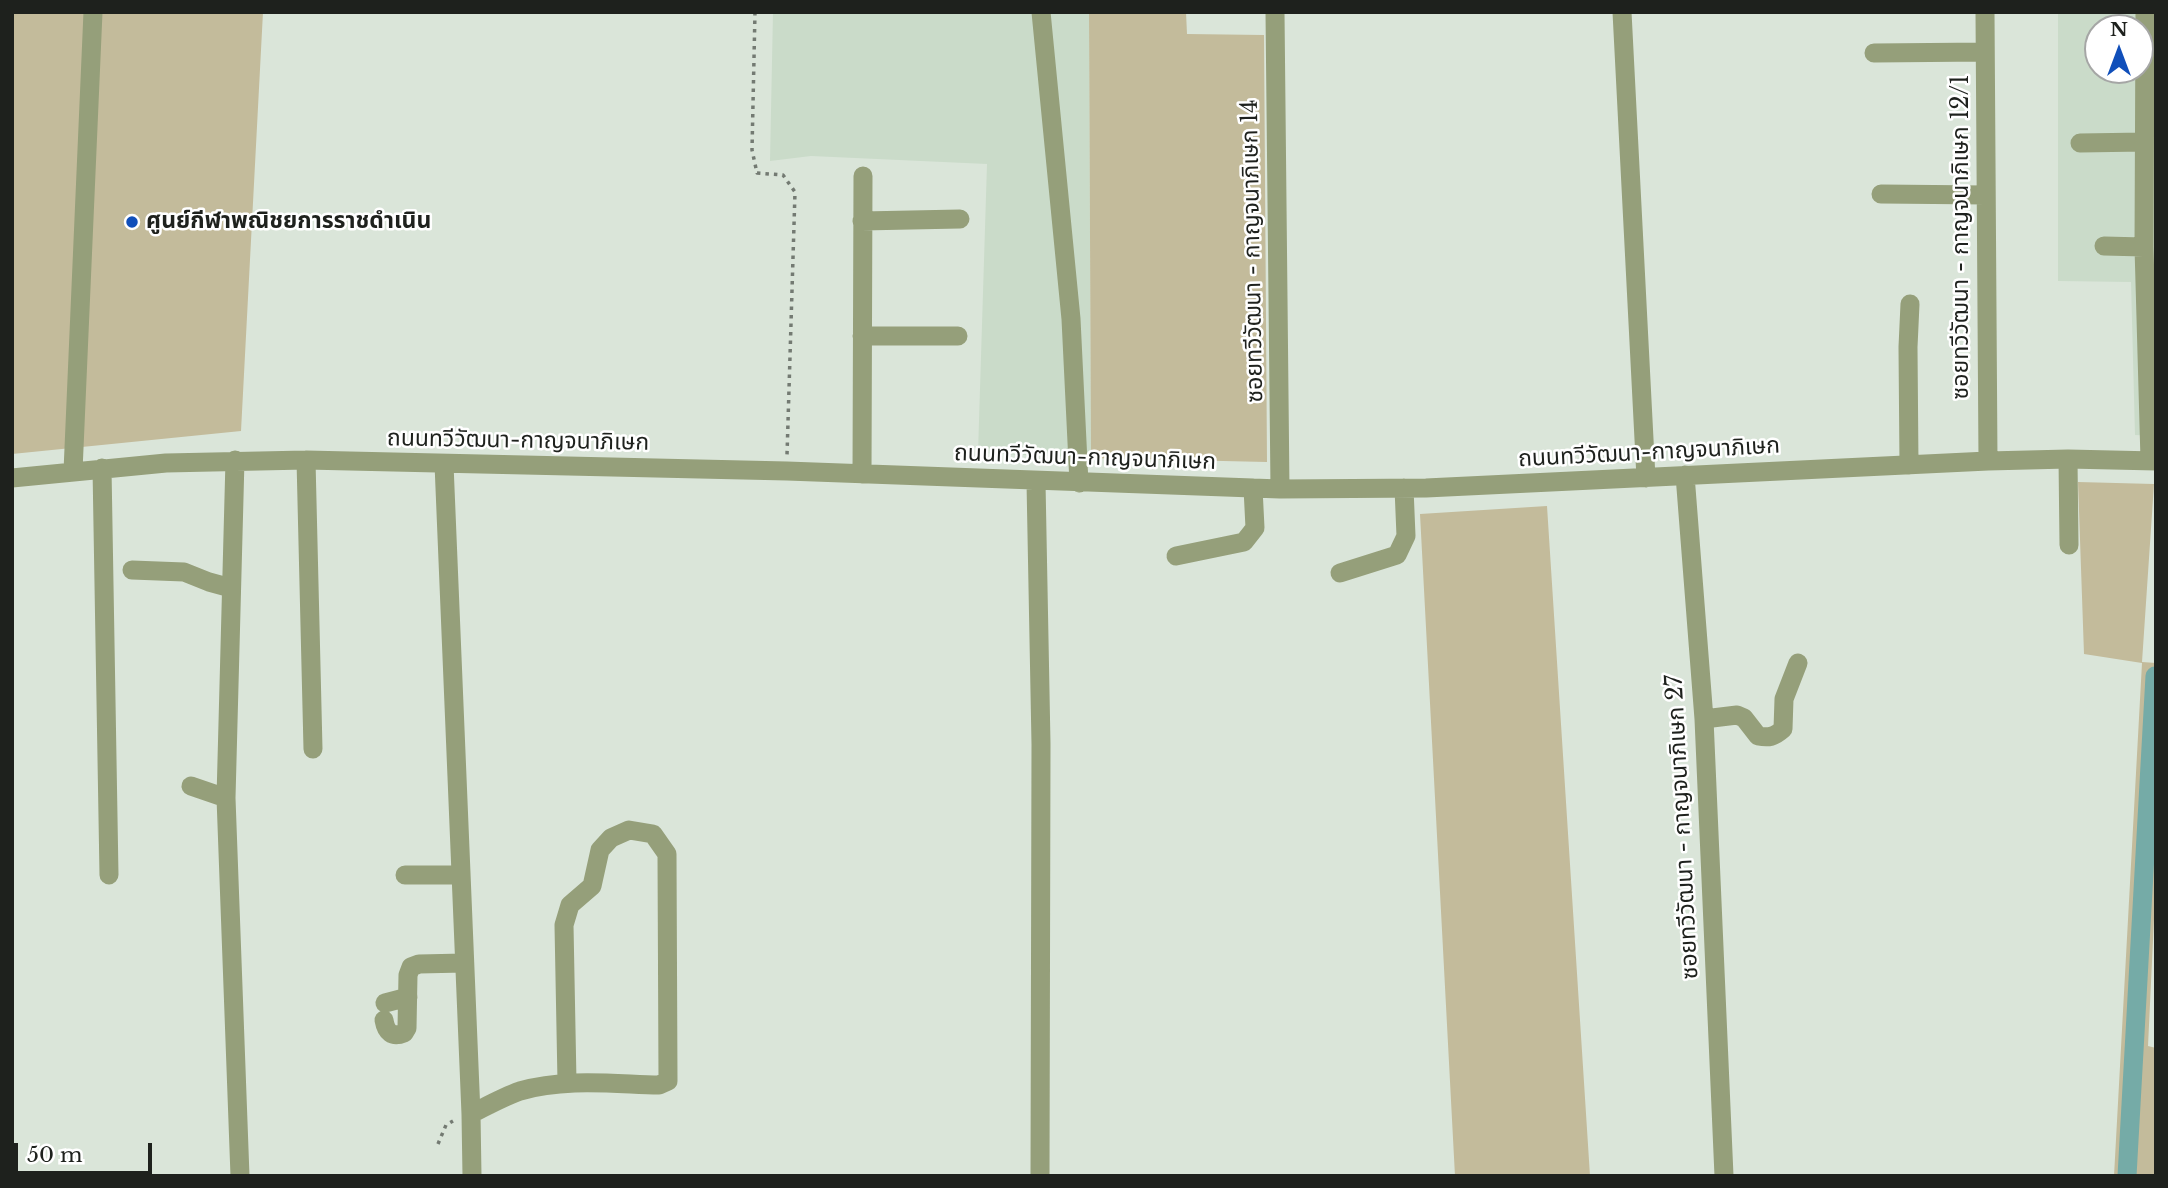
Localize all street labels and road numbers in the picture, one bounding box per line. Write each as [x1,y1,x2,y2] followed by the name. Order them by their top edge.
[1948,75,1976,399] street label: ซอยทวีวัฒนา - กาญจนาภิเษก 12/1
[1237,99,1269,403] street label: ซอยทวีวัฒนา - กาญจนาภิเษก 14
[387,425,649,457] street label: ถนนทวีวัฒนา-กาญจนาภิเษก
[1517,432,1781,474] street label: ถนนทวีวัฒนา-กาญจนาภิเษก
[954,440,1216,476] street label: ถนนทวีวัฒนา-กาญจนาภิเษก
[1661,674,1705,980] street label: ซอยทวีวัฒนา - กาญจนาภิเษก 27

